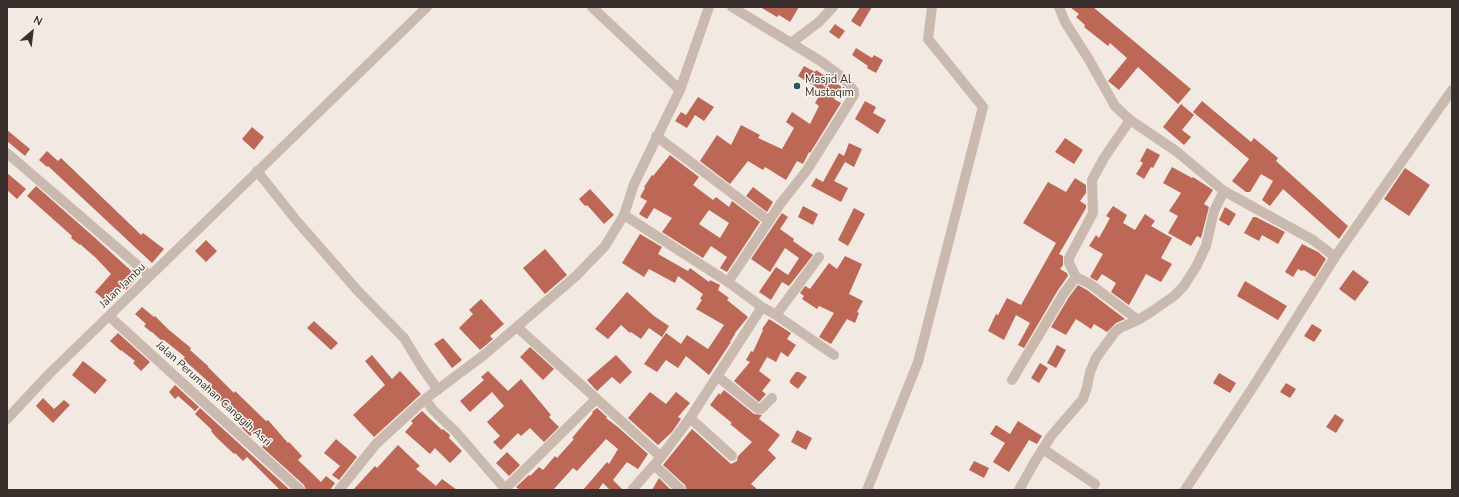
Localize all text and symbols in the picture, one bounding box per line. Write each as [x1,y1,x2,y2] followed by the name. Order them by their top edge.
[12,12,52,52] north arrow
[31,12,45,30] text: N
[805,73,854,99] place label: Masjid Al Mustaqim
[792,81,802,91] marker: Masjid Al Mustaqim
[97,261,149,311] street label: Jalan Jambu
[153,339,273,449] street label: Jalan Perumahan Canggih Asri

